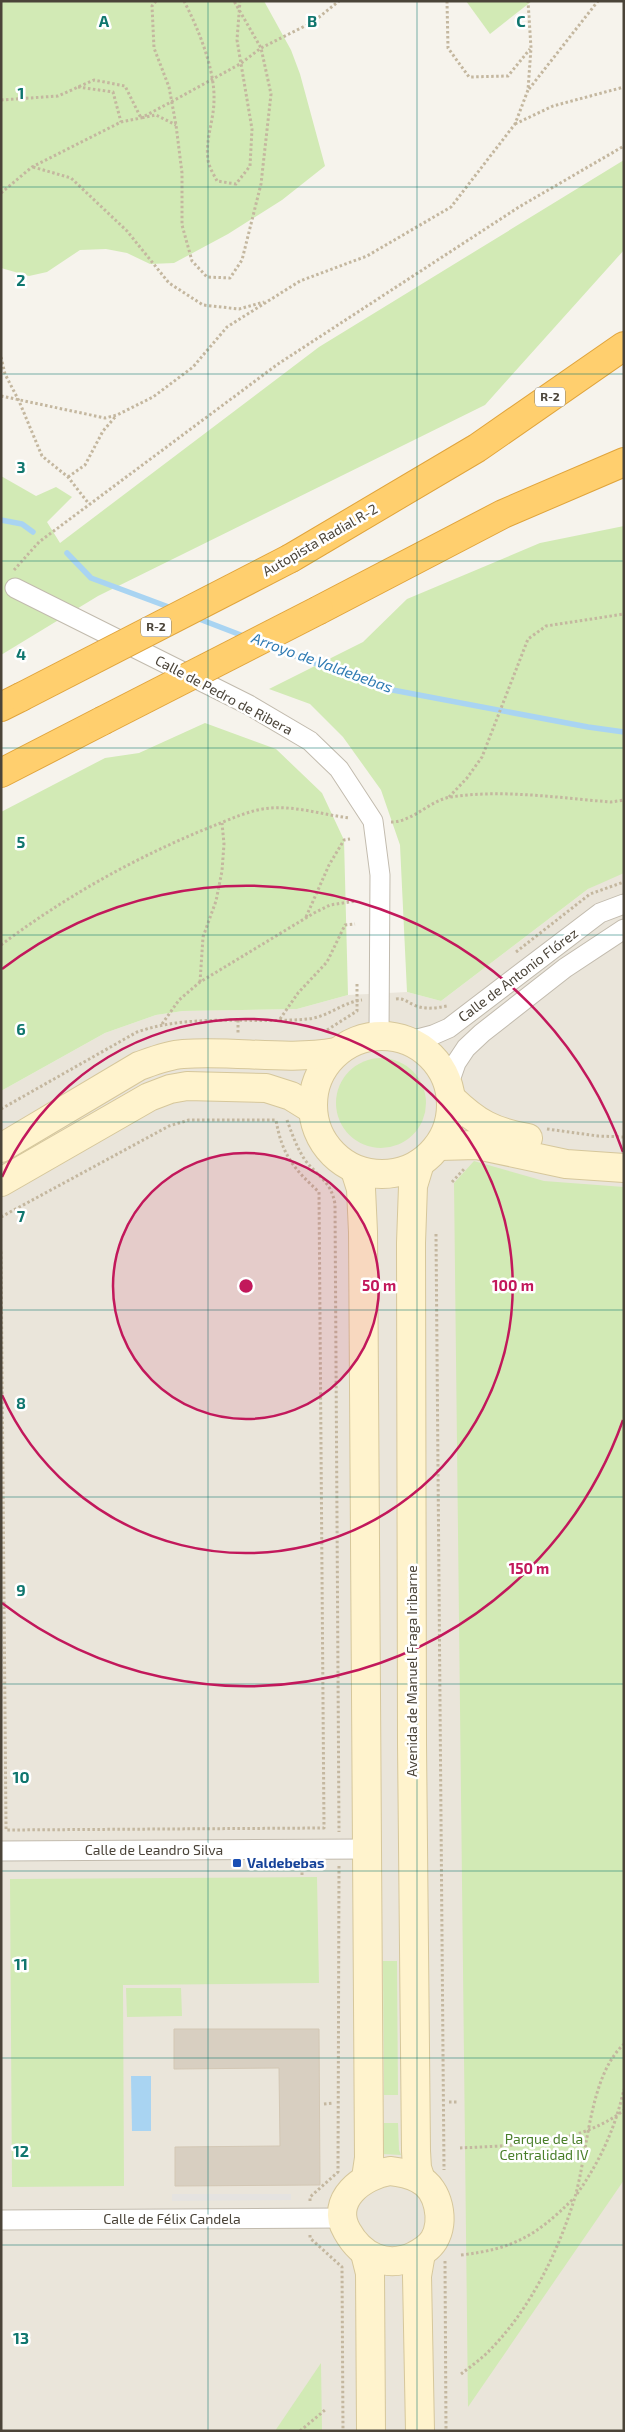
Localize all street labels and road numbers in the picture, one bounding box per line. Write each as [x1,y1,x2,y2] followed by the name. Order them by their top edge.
[535,388,565,407] road number: R-2
[259,500,380,579] street label: Autopista Radial R-2
[141,618,171,636] road number: R-2
[153,651,296,738] street label: Calle de Pedro de Ribera
[454,924,581,1025] street label: Calle de Antonio Flórez
[403,1565,420,1777] street label: Avenida de Manuel Fraga Iribarne
[85,1841,223,1858] street label: Calle de Leandro Silva
[103,2210,241,2227] street label: Calle de Félix Candela

